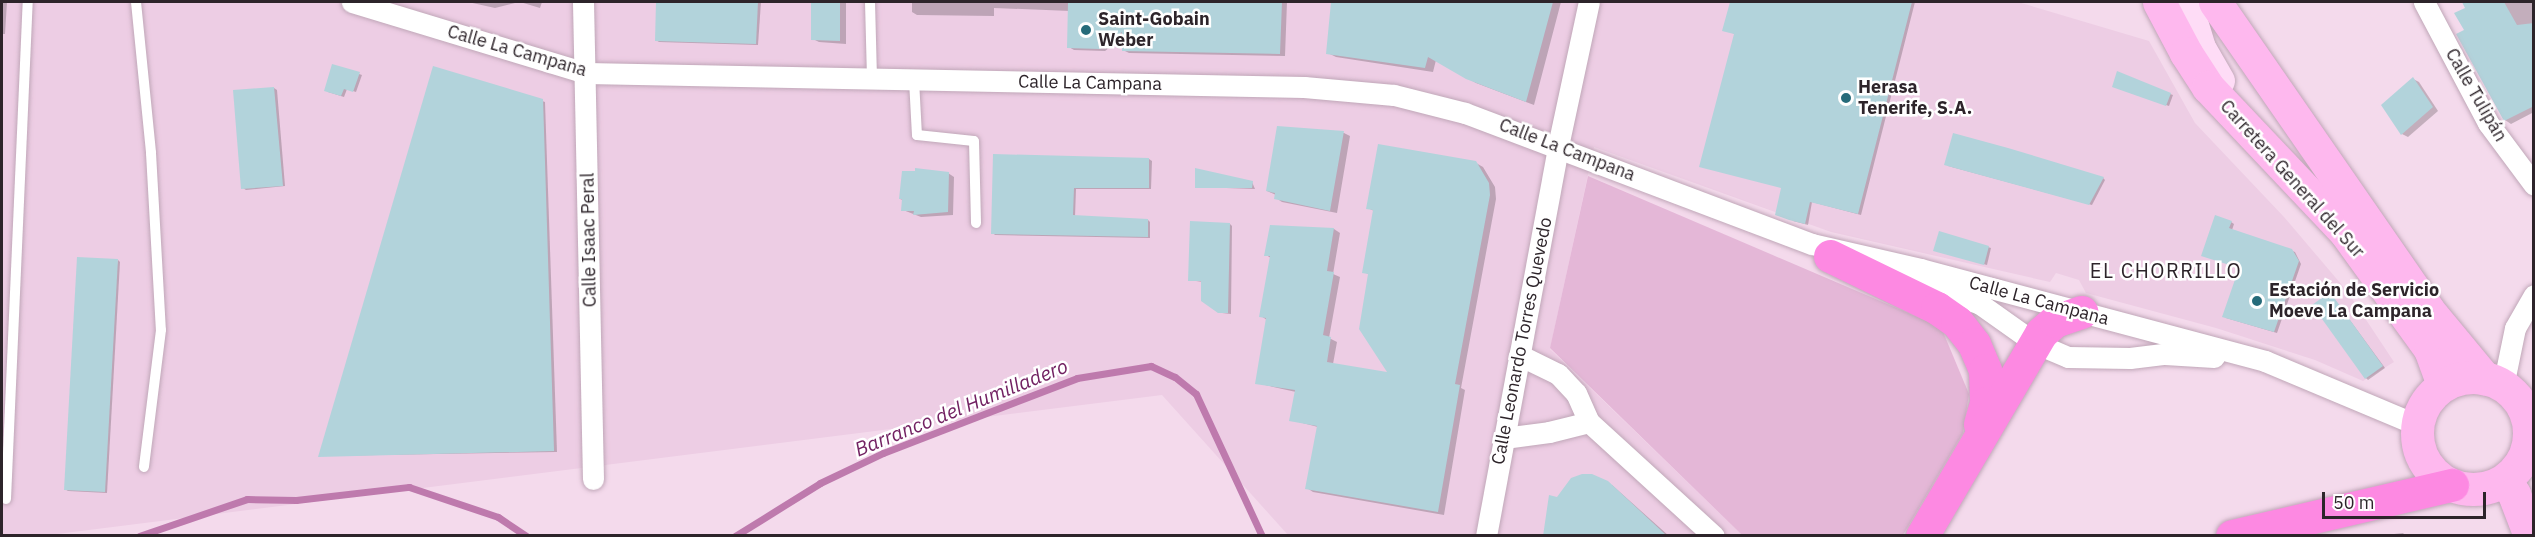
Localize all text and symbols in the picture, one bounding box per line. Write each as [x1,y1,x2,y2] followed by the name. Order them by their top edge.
[1098,9,1210,52] place label: Saint-Gobain Weber
[445,21,589,81] street label: Calle La Campana
[1079,23,1093,37] marker: Saint-Gobain Weber
[2441,45,2511,145] street label: Calle Tulipán
[1018,71,1162,95] street label: Calle La Campana
[1858,77,1972,119] place label: Herasa Tenerife, S.A.
[1839,91,1853,105] marker: Herasa Tenerife, S.A.
[2215,96,2369,262] street label: Carretera General del Sur
[1496,114,1638,186] street label: Calle La Campana
[577,173,601,307] street label: Calle Isaac Peral
[1487,215,1557,467] street label: Calle Leonardo Torres Quevedo
[2090,258,2242,282] district label: EL CHORRILLO
[1967,272,2111,330] street label: Calle La Campana
[2269,280,2439,322] place label: Estación de Servicio Moeve La Campana
[2250,294,2264,308] marker: Estación de Servicio Moeve La Campana
[851,353,1071,461] water label: Barranco del Humilladero
[2325,480,2488,518] scale bar
[2333,491,2375,514] text: 50 m

